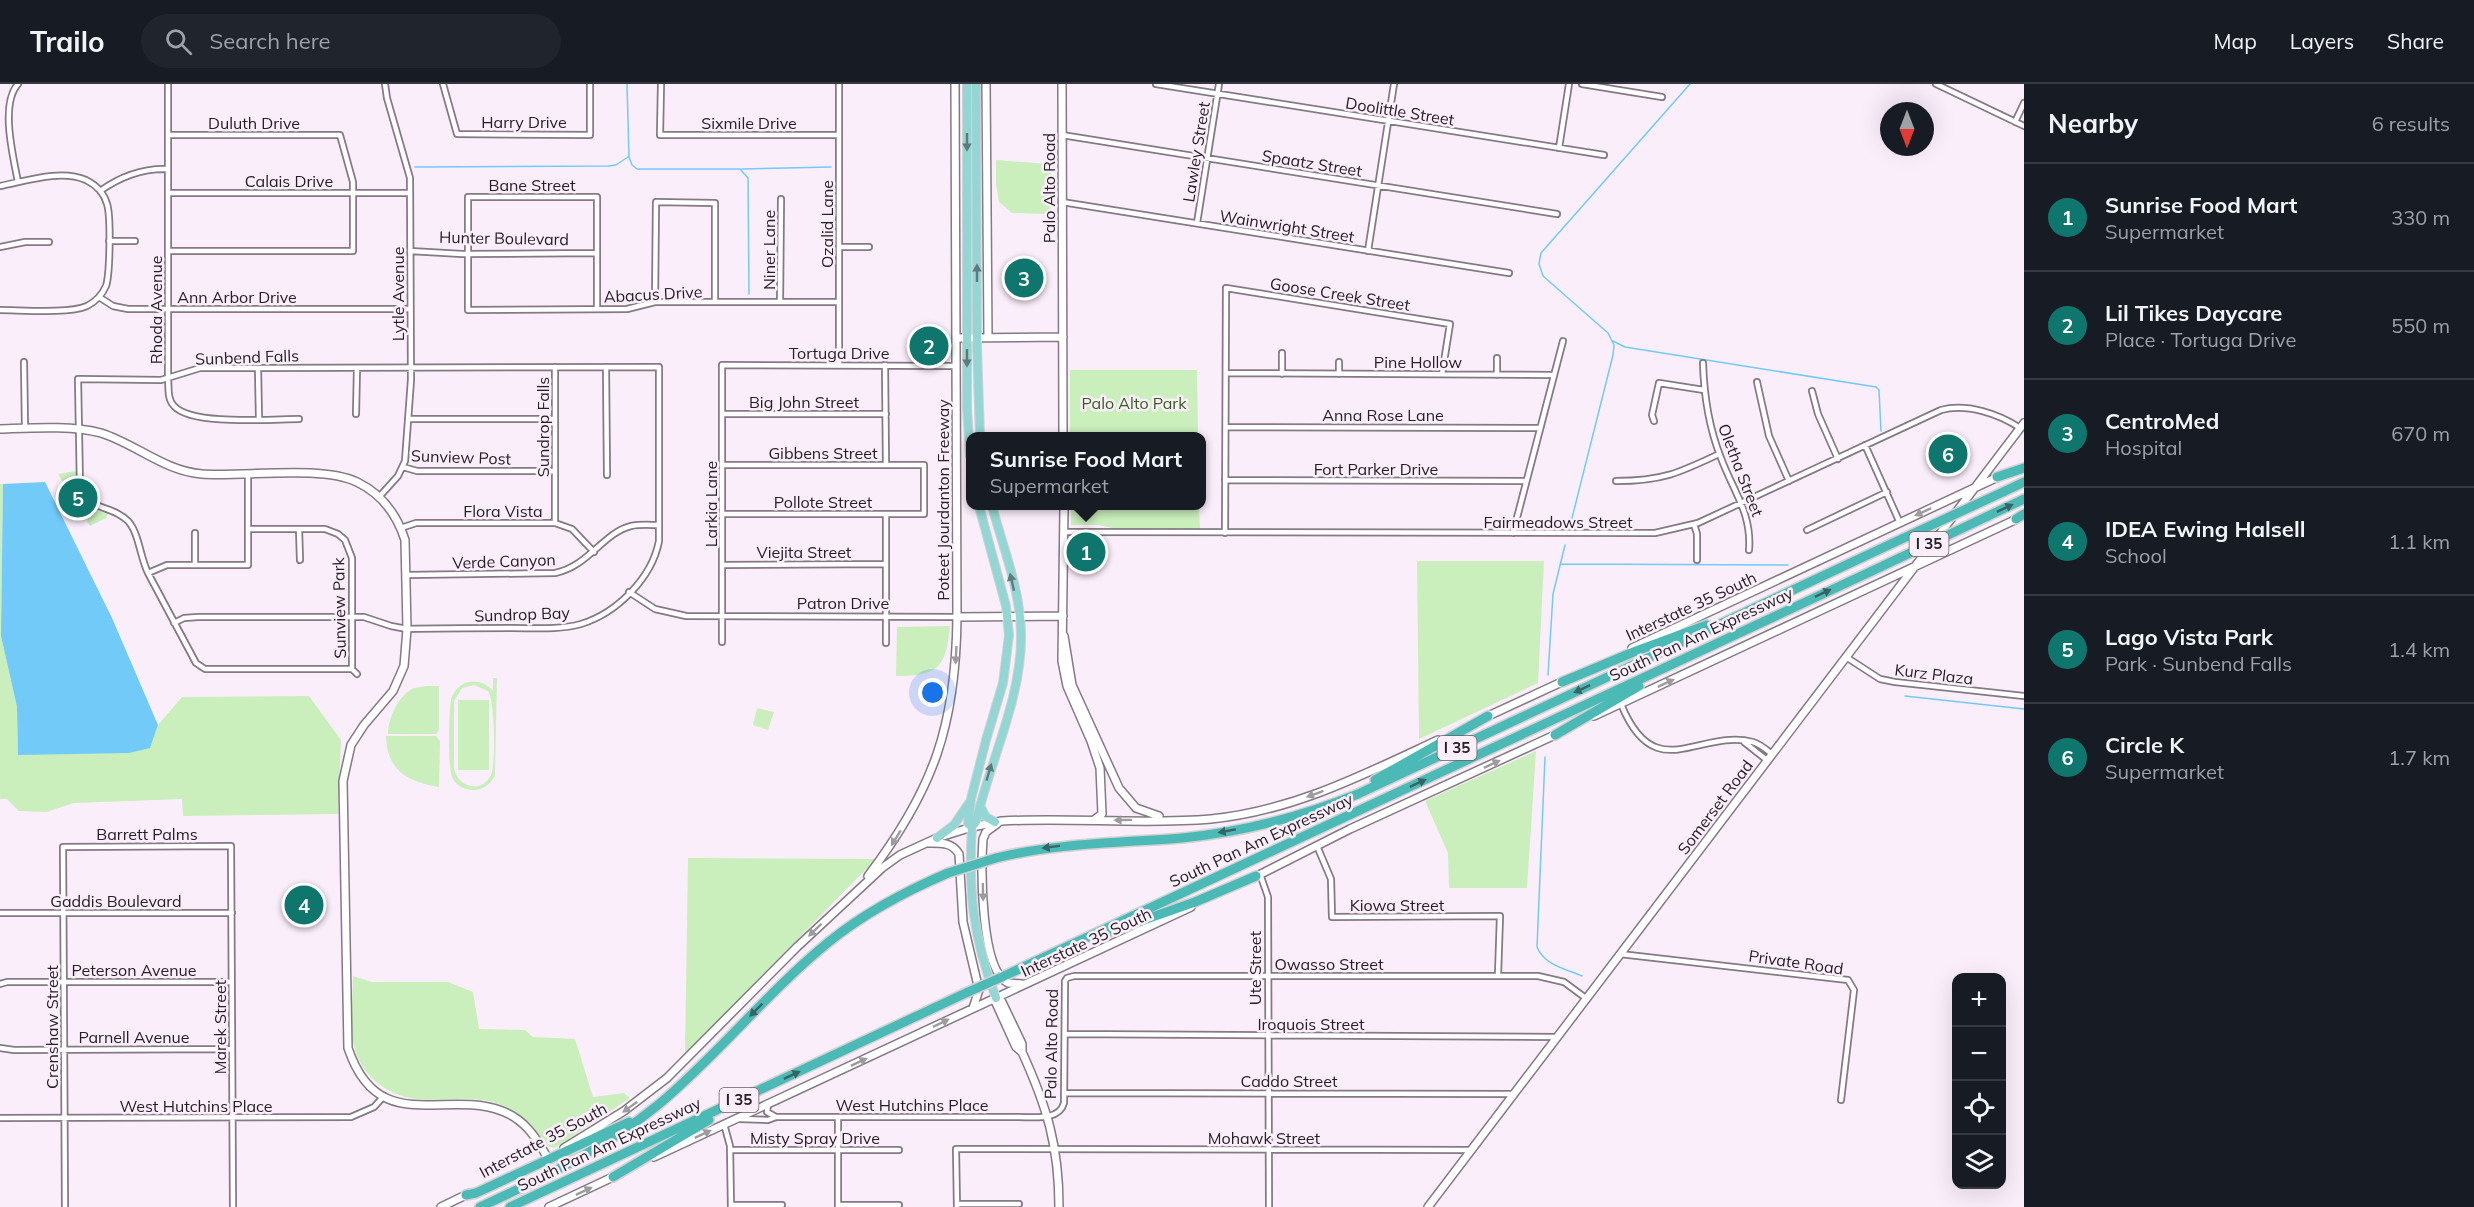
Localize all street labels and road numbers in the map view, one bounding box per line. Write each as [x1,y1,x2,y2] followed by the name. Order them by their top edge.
[1344,93,1456,130] street label: Doolittle Street
[1178,100,1214,204] street label: Lawley Street
[481,112,567,132] street label: Harry Drive
[208,113,300,133] street label: Duluth Drive
[701,113,797,133] street label: Sixmile Drive
[1039,133,1059,243] street label: Palo Alto Road
[1261,145,1364,181] street label: Spaatz Street
[245,171,333,191] street label: Calais Drive
[489,175,576,195] street label: Bane Street
[817,180,837,268] street label: Ozalid Lane
[1218,205,1356,247] street label: Wainwright Street
[759,210,779,290] street label: Niner Lane
[439,227,569,249] street label: Hunter Boulevard
[388,247,408,341] street label: Lytle Avenue
[146,256,166,364] street label: Rhoda Avenue
[1269,273,1412,315] street label: Goose Creek Street
[603,281,703,307] street label: Abacus Drive
[177,287,297,307] street label: Ann Arbor Drive
[789,343,889,363] street label: Tortuga Drive
[195,345,299,369] street label: Sunbend Falls
[1374,352,1462,372] street label: Pine Hollow
[533,377,553,477] street label: Sundrop Falls
[749,392,859,412] street label: Big John Street
[933,399,953,601] street label: Poteet Jourdanton Freeway
[1322,405,1444,425] street label: Anna Rose Lane
[1714,421,1768,520] street label: Oletha Street
[768,443,878,463] street label: Gibbens Street
[411,445,512,469] street label: Sunview Post
[1314,459,1438,479] street label: Fort Parker Drive
[701,461,721,547] street label: Larkia Lane
[774,492,873,512] street label: Pollote Street
[463,501,543,521] street label: Flora Vista
[1484,512,1633,532] street label: Fairmeadows Street
[1910,532,1948,556] road number: I 35
[757,542,852,562] street label: Viejita Street
[452,549,556,573] street label: Verde Canyon
[328,556,350,659] street label: Sunview Park
[1623,567,1759,645] street label: Interstate 35 South
[1606,582,1796,685] street label: South Pan Am Expressway
[797,593,889,613] street label: Patron Drive
[474,602,571,626] street label: Sundrop Bay
[1893,659,1975,689] street label: Kurz Plaza
[1438,736,1476,760] road number: I 35
[1673,756,1757,858] street label: Somerset Road
[1166,788,1356,891] street label: South Pan Am Expressway
[96,824,198,844] street label: Barrett Palms
[50,891,182,911] street label: Gaddis Boulevard
[1350,895,1445,915] street label: Kiowa Street
[1018,903,1154,981] street label: Interstate 35 South
[1245,930,1265,1005] street label: Ute Street
[1747,945,1845,979] street label: Private Road
[1274,954,1384,974] street label: Owasso Street
[71,960,197,980] street label: Peterson Avenue
[42,965,62,1089] street label: Crenshaw Street
[210,979,230,1074] street label: Marek Street
[1040,989,1062,1099] street label: Palo Alto Road
[1257,1014,1365,1034] street label: Iroquois Street
[78,1027,190,1047] street label: Parnell Avenue
[1240,1071,1338,1091] street label: Caddo Street
[720,1088,758,1112] road number: I 35
[514,1092,704,1195] street label: South Pan Am Expressway
[835,1095,989,1115] street label: West Hutchins Place
[119,1096,273,1116] street label: West Hutchins Place
[476,1098,610,1182] street label: Interstate 35 South
[750,1128,880,1148] street label: Misty Spray Drive
[1208,1128,1321,1148] street label: Mohawk Street

